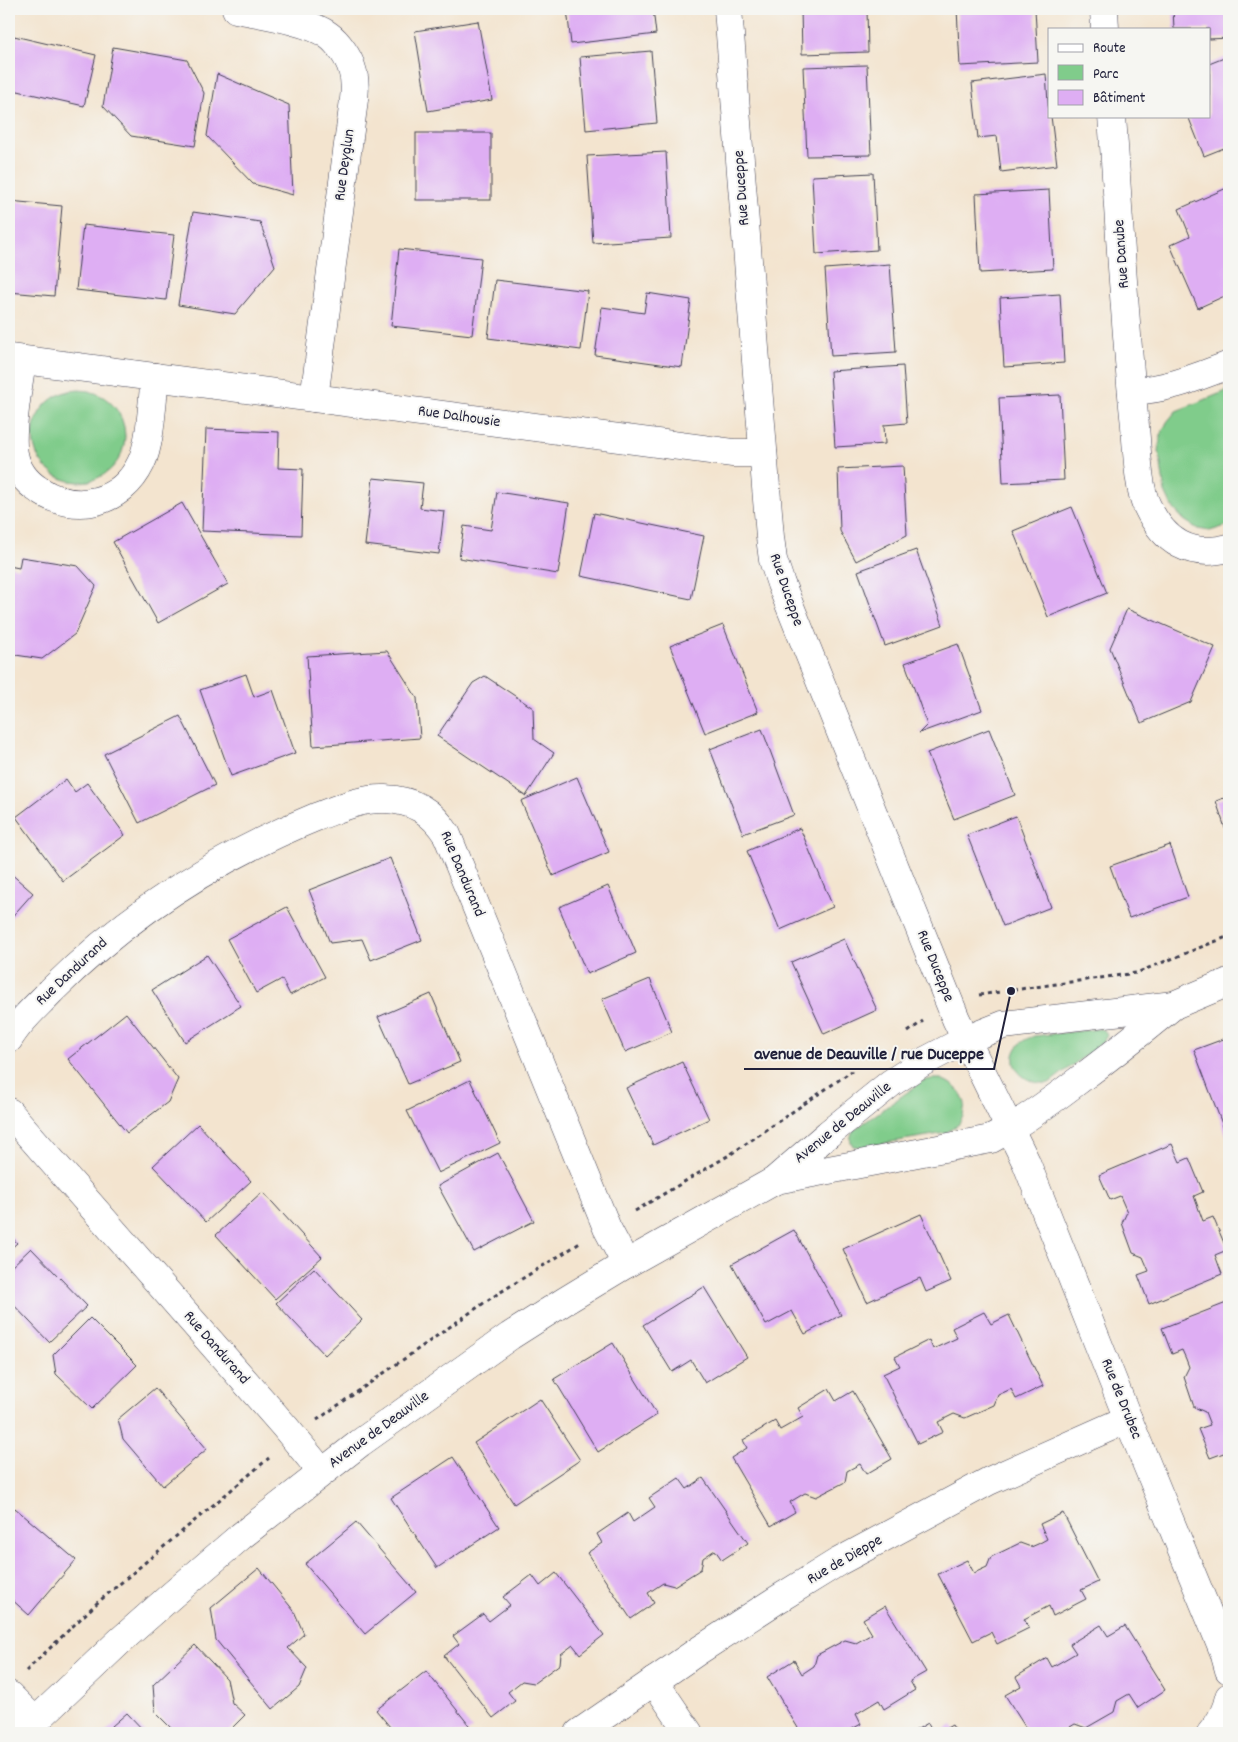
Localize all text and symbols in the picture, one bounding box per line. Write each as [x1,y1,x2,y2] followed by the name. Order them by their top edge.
[1048,28,1210,118] legend
[1093,38,1126,60] text: Route
[1093,64,1118,86] text: Parc
[1093,88,1146,110] text: Bâtiment
[329,128,361,202] street label: Rue Deyglun
[728,149,756,227] street label: Rue Duceppe
[1108,219,1136,289] street label: Rue Danube
[416,400,502,434] street label: Rue Dalhousie
[763,550,809,630] street label: Rue Duceppe
[434,827,490,921] street label: Rue Dandurand
[910,927,960,1005] street label: Rue Duceppe
[31,932,113,1012] street label: Rue Dandurand
[744,1036,994,1069] callout: avenue de Deauville / rue Duceppe
[754,1043,984,1068] text: avenue de Deauville / rue Duceppe
[789,1076,897,1170] street label: Avenue de Deauville
[177,1306,255,1390] street label: Rue Dandurand
[1094,1355,1148,1443] street label: Rue de Drubec
[324,1386,434,1474] street label: Avenue de Deauville
[803,1529,887,1591] street label: Rue de Dieppe

